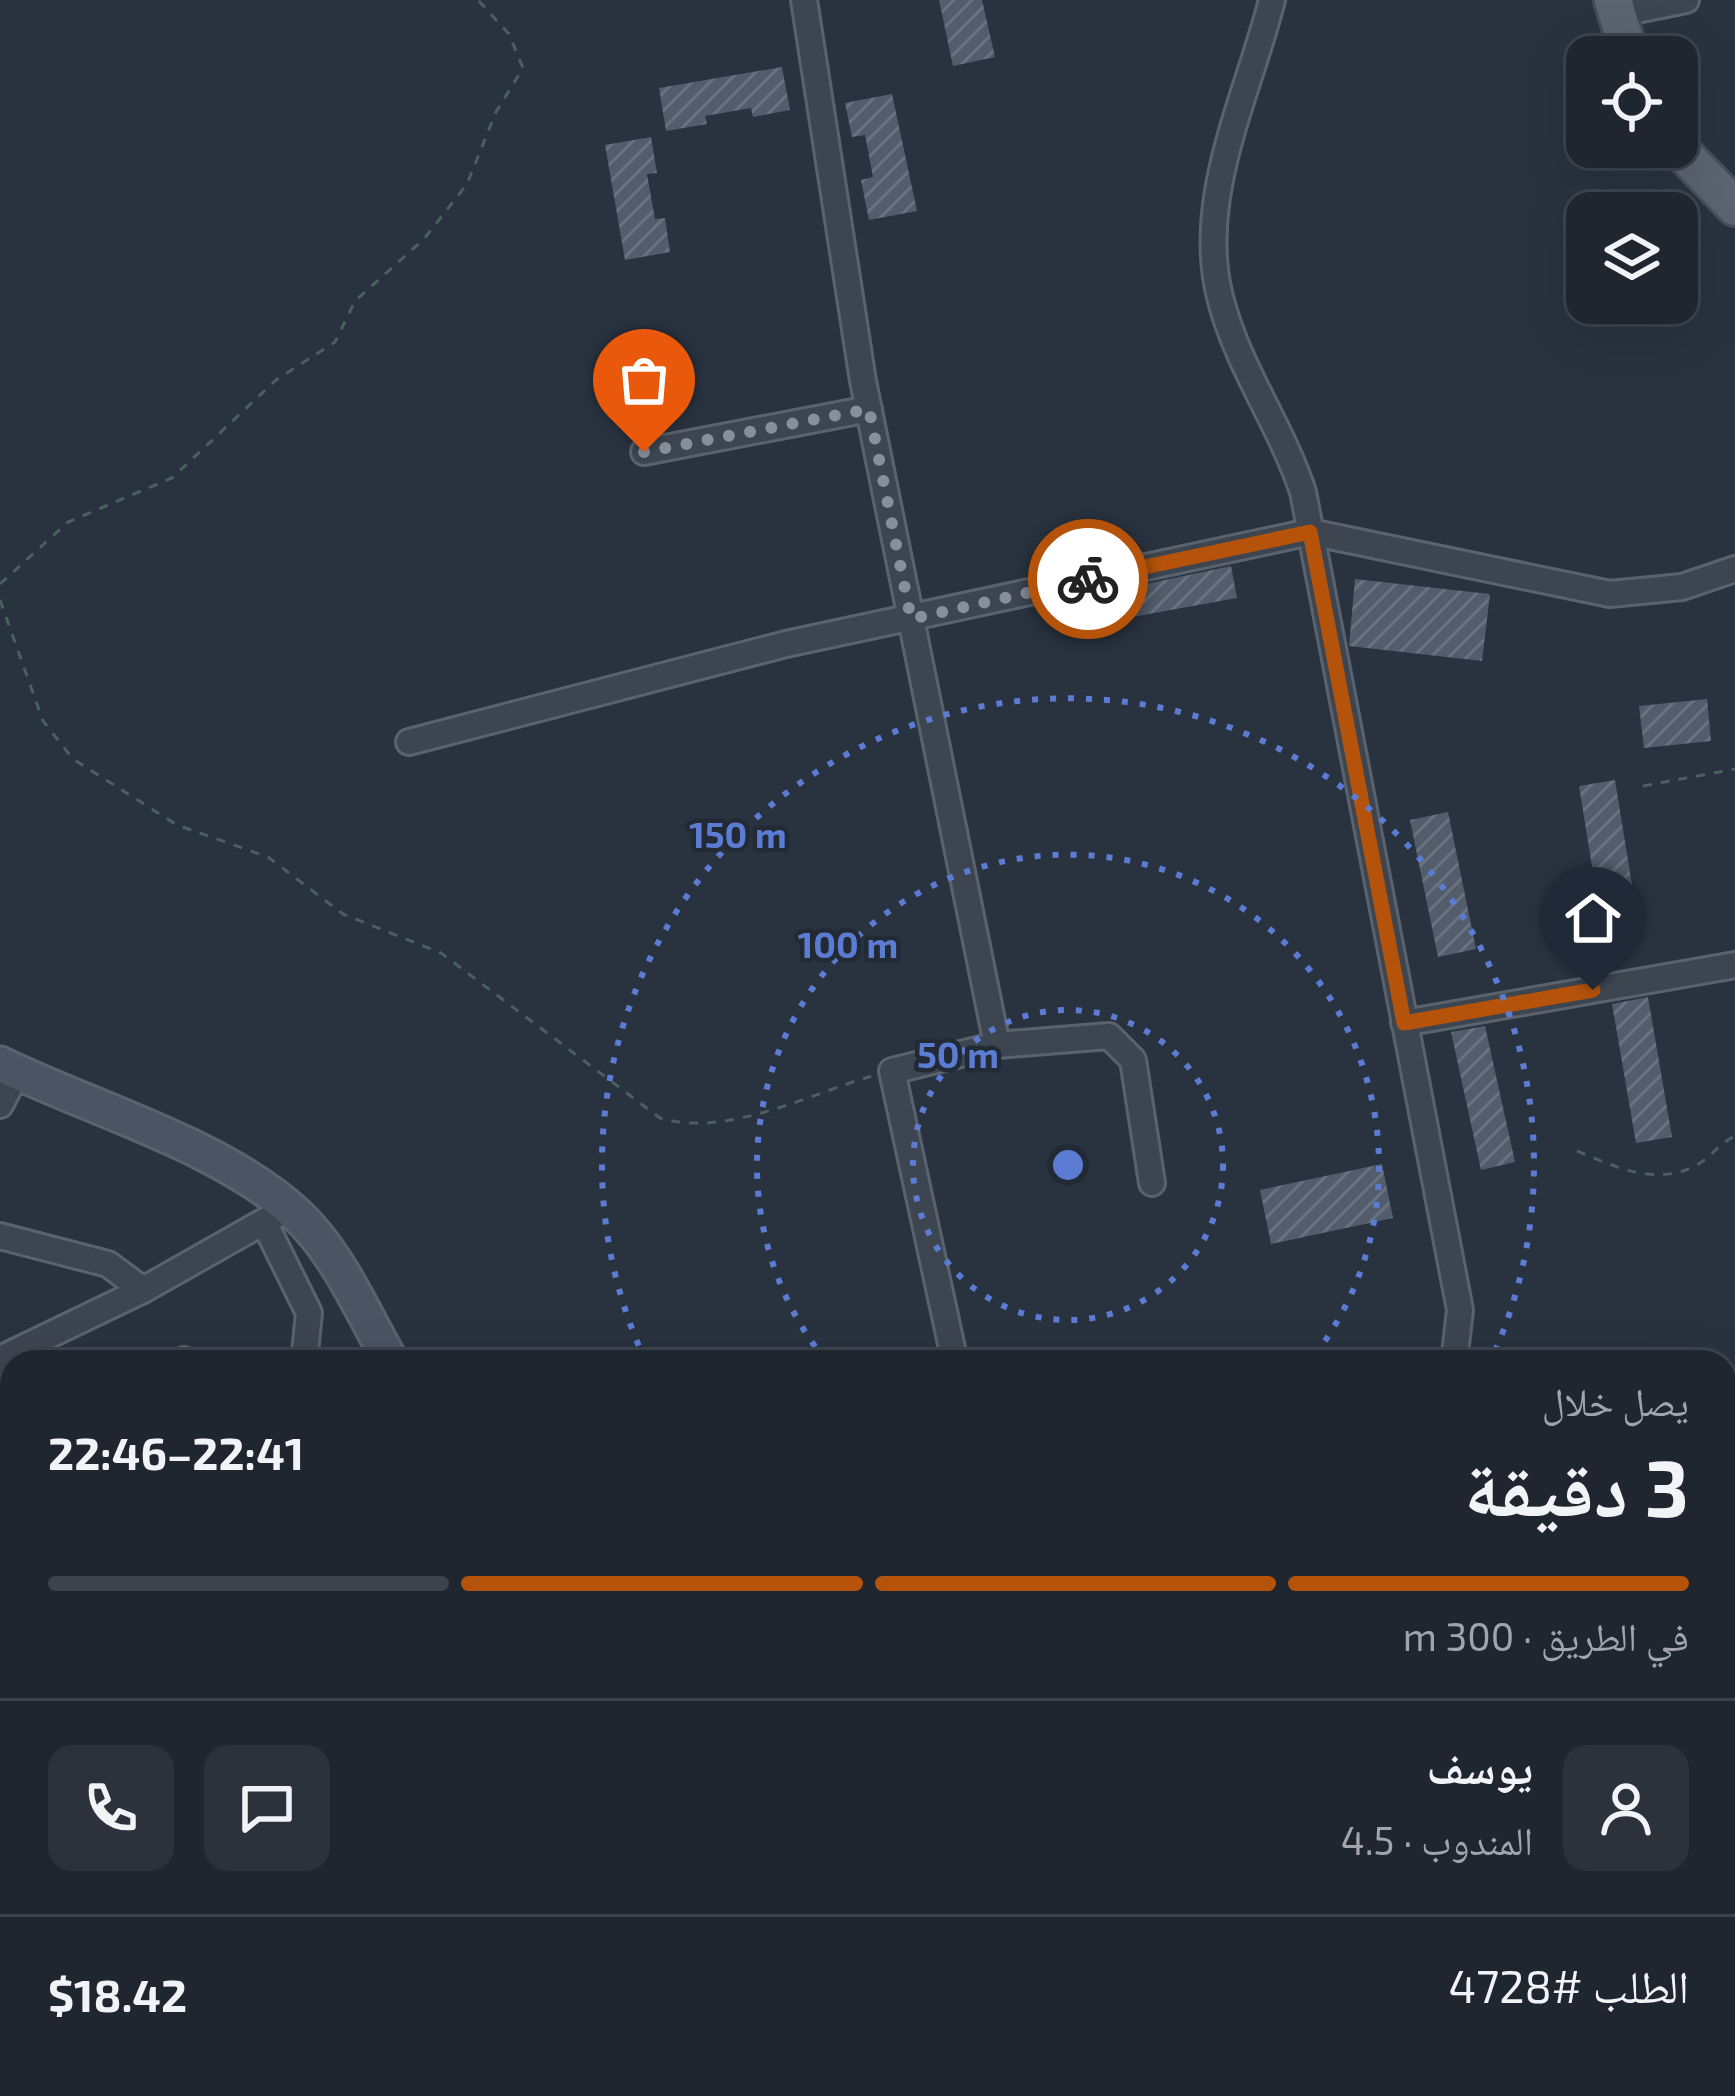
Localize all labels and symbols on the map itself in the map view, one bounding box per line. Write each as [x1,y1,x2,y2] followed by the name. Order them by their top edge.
[593,329,695,452] pin
[1028,519,1148,639] courier
[689,812,787,855] text: 150 m
[1542,867,1644,990] pin
[798,922,898,965] text: 100 m
[917,1032,999,1075] text: 50 m
[1047,1144,1089,1186] centre of rings

